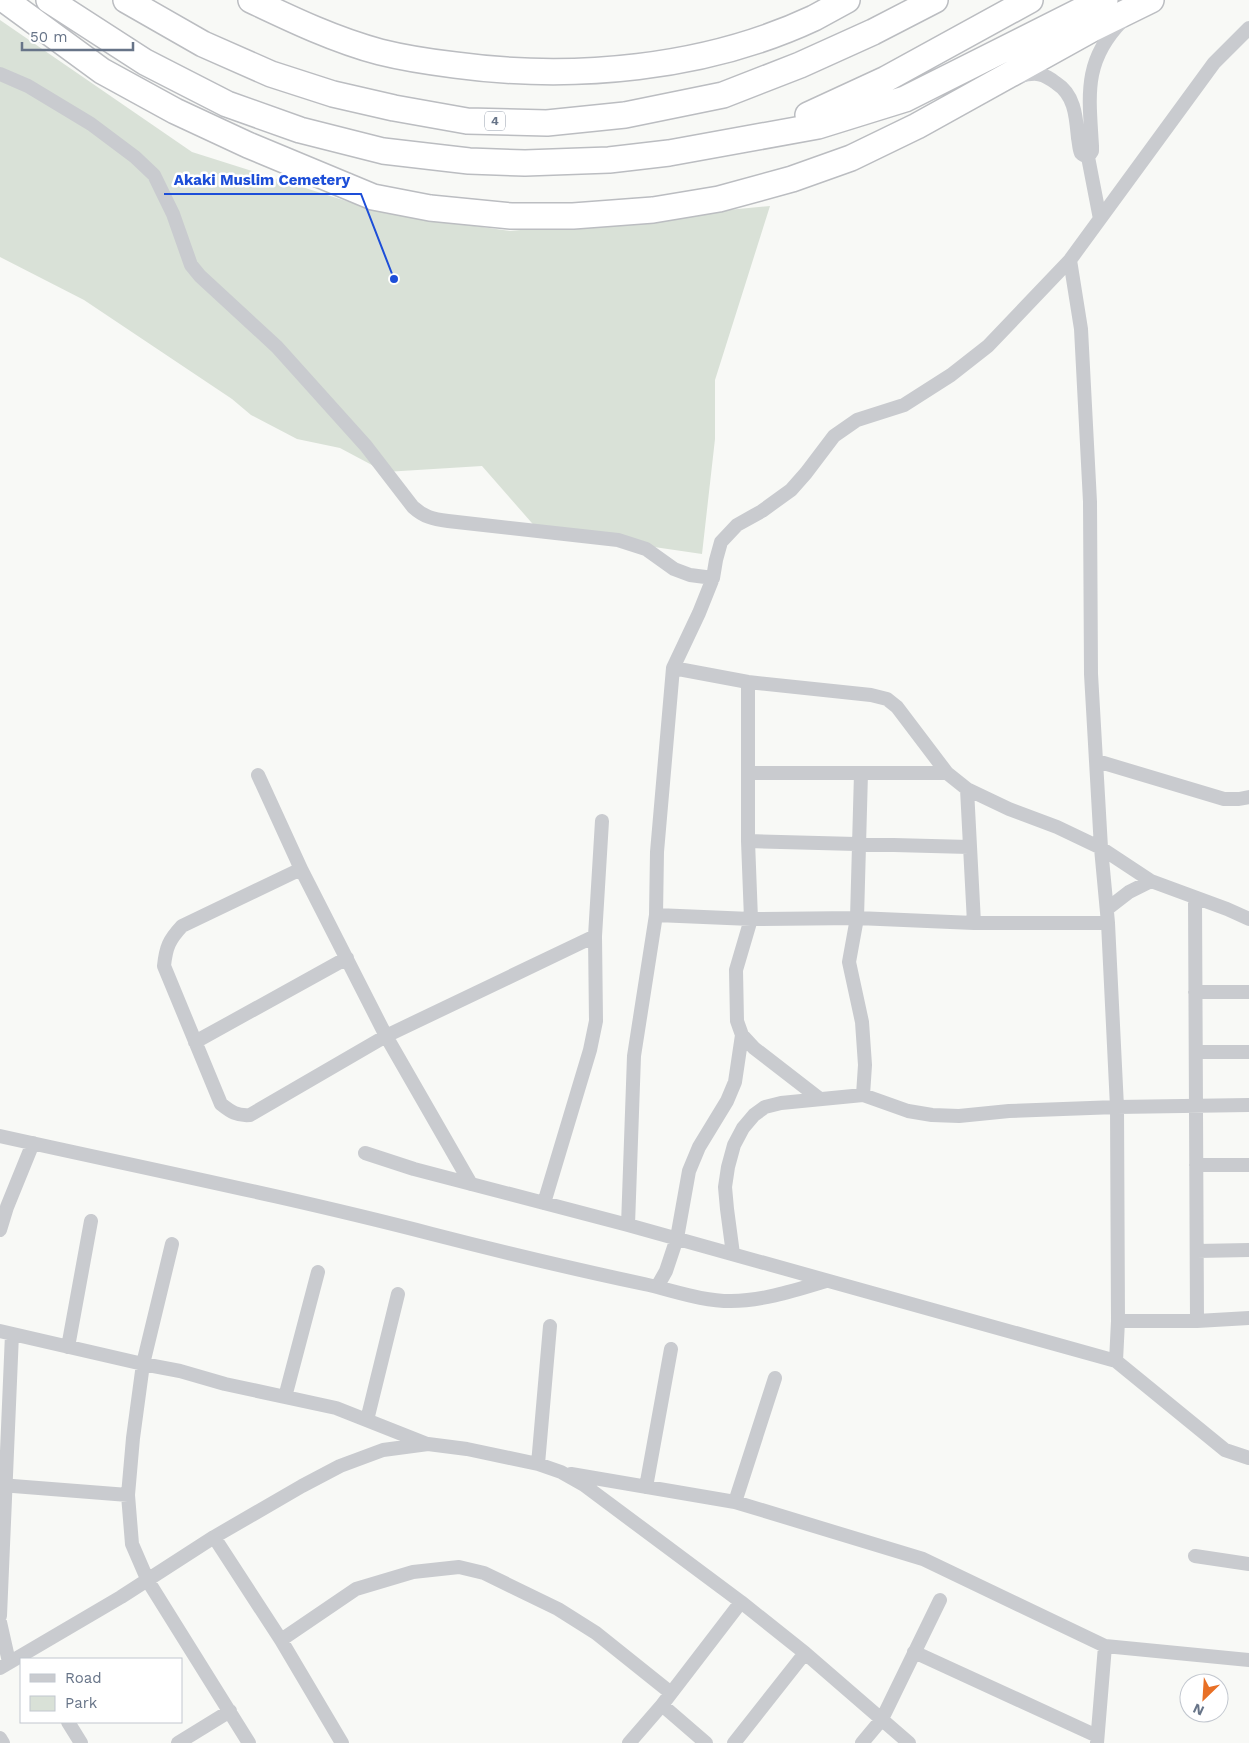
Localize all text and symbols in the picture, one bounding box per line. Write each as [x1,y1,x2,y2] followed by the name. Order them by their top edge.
[22,20,134,52] scale bar
[30,28,67,46] text: 50 m
[485,112,505,130] road number: 4
[164,164,361,194] callout: Akaki Muslim Cemetery
[174,171,351,189] text: Akaki Muslim Cemetery
[20,1658,182,1723] legend
[65,1669,102,1687] text: Road
[1179,1673,1229,1723] north arrow
[65,1694,98,1712] text: Park
[1190,1700,1207,1719] text: N

